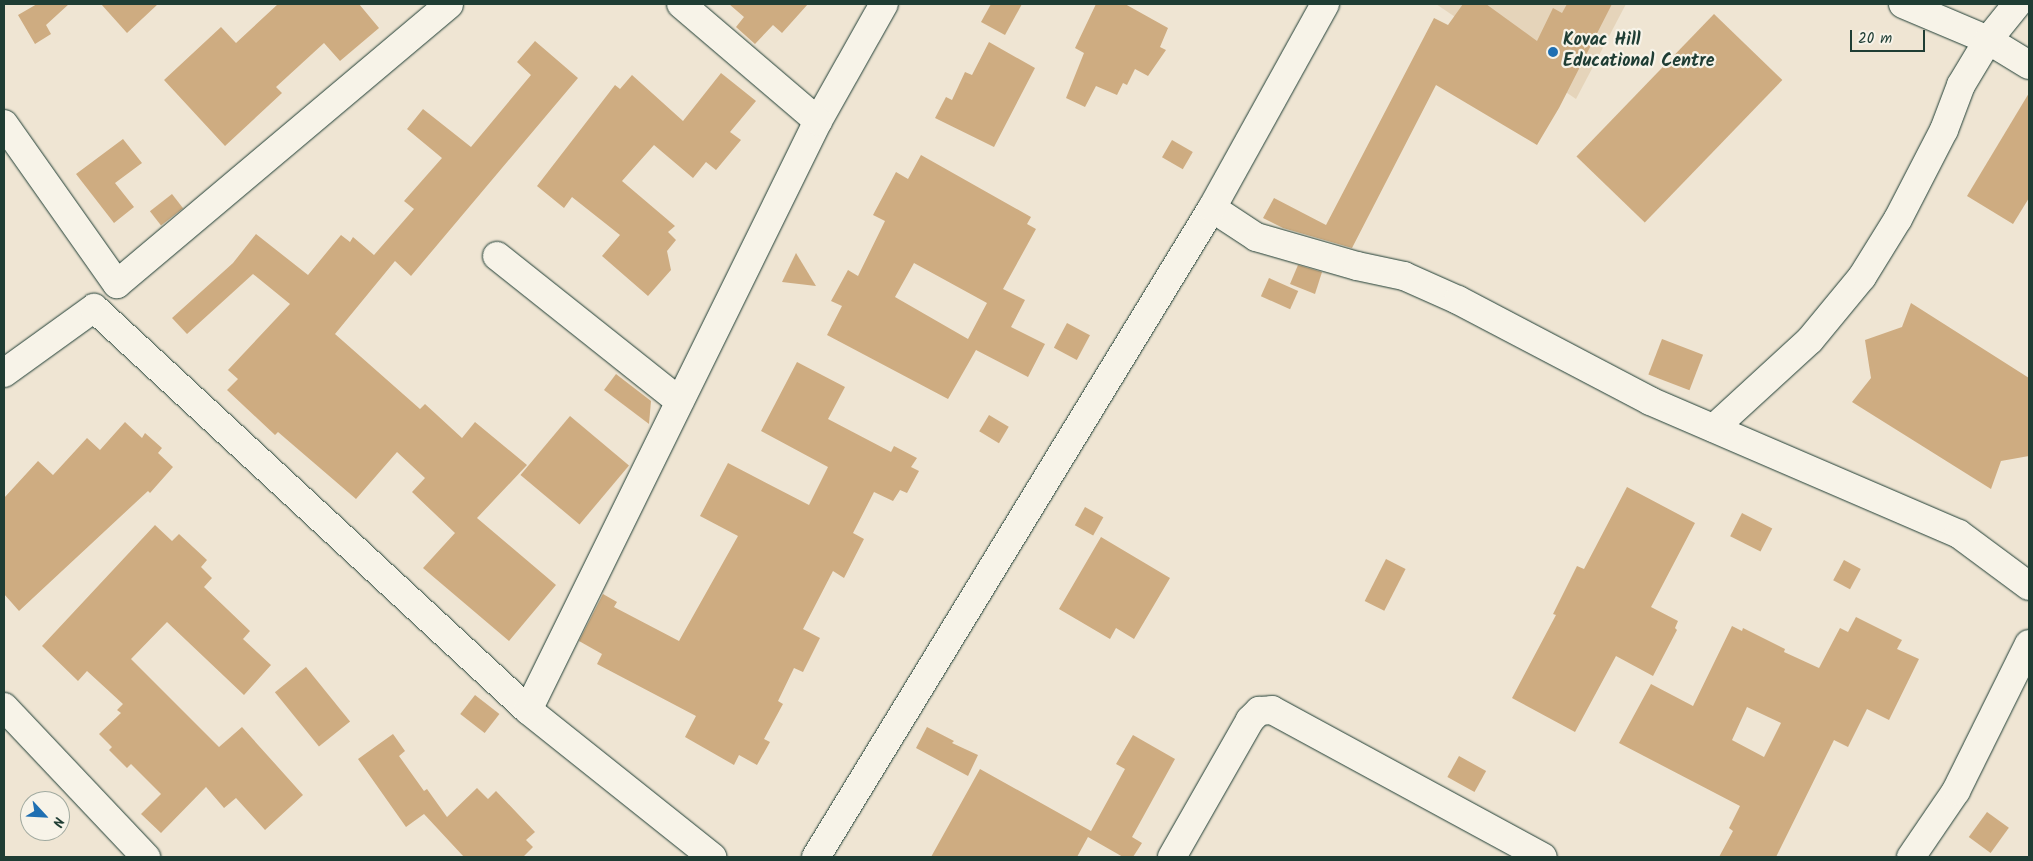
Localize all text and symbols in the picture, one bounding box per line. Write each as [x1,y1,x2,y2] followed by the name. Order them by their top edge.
[1853,20,1928,52] scale bar
[1858,27,1892,51] text: 20 m
[1563,31,1715,74] place label: Kovac Hill Educational Centre
[1547,46,1559,58] marker: Kovac Hill Educational Centre
[20,791,70,841] north arrow
[46,813,70,831] text: N

